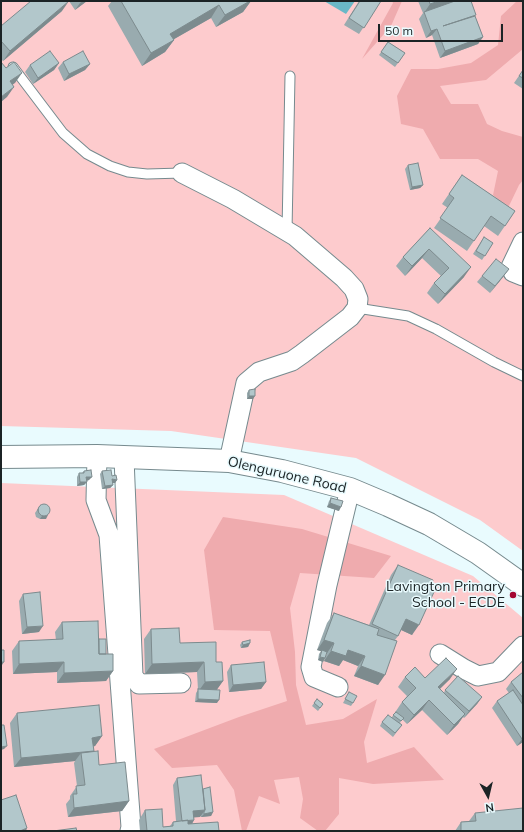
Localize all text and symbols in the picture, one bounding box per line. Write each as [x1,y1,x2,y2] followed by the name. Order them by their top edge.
[380,16,505,42] scale bar
[385,23,413,38] text: 50 m
[226,453,348,497] street label: Olenguruone Road
[386,579,505,612] place label: Lavington Primary School - ECDE
[508,590,518,600] marker: Lavington Primary School - ECDE
[468,776,508,816] north arrow
[485,800,495,815] text: N

